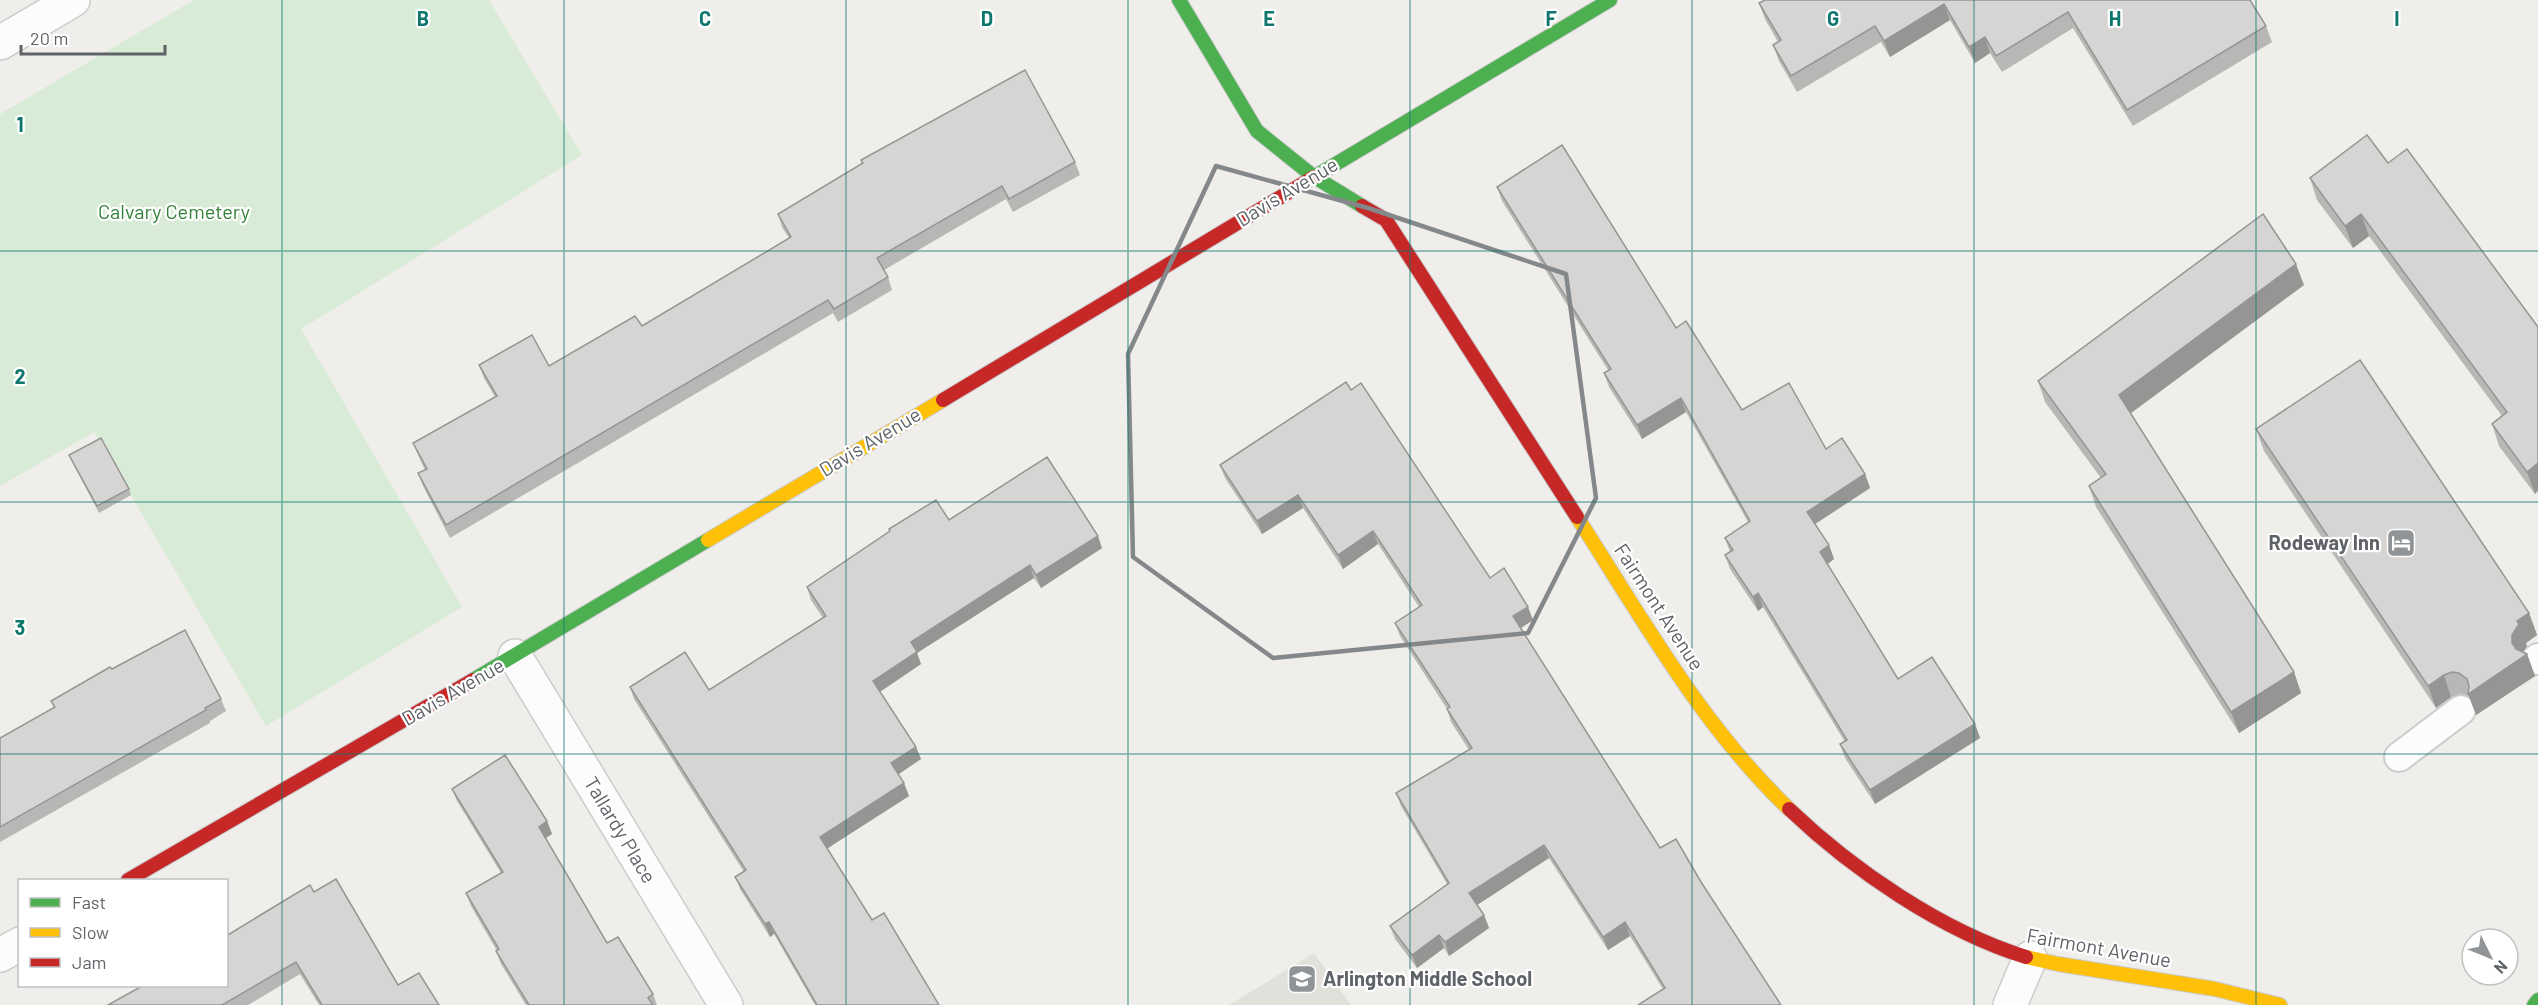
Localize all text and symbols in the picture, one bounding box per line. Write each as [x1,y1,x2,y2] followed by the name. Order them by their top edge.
[417,6,429,30] text: B
[699,6,711,30] text: C
[981,6,993,30] text: D
[1263,6,1275,30] text: E
[1545,6,1557,30] text: F
[1827,6,1839,30] text: G
[2109,6,2121,30] text: H
[2394,6,2400,30] text: I
[21,18,165,56] scale bar
[30,27,68,49] text: 20 m
[16,112,24,136] text: 1
[1231,151,1342,231] street label: Davis Avenue
[98,199,250,223] park label: Calvary Cemetery
[14,364,26,388] text: 2
[814,401,925,481] street label: Davis Avenue
[2385,527,2417,559] hotel icon: Rodeway Inn
[2268,530,2380,554] place label: Rodeway Inn
[1610,539,1710,674] street label: Fairmont Avenue
[15,615,25,639] text: 3
[397,652,508,730] street label: Davis Avenue
[580,772,662,887] street label: Tallardy Place
[18,879,228,987] legend
[72,891,106,913] text: Fast
[72,921,109,943] text: Slow
[2025,922,2173,972] street label: Fairmont Avenue
[2460,927,2520,987] north arrow
[72,951,106,973] text: Jam
[2491,957,2512,978] text: N
[1286,963,1318,995] school or university icon: Arlington Middle School
[1323,966,1532,990] place label: Arlington Middle School

